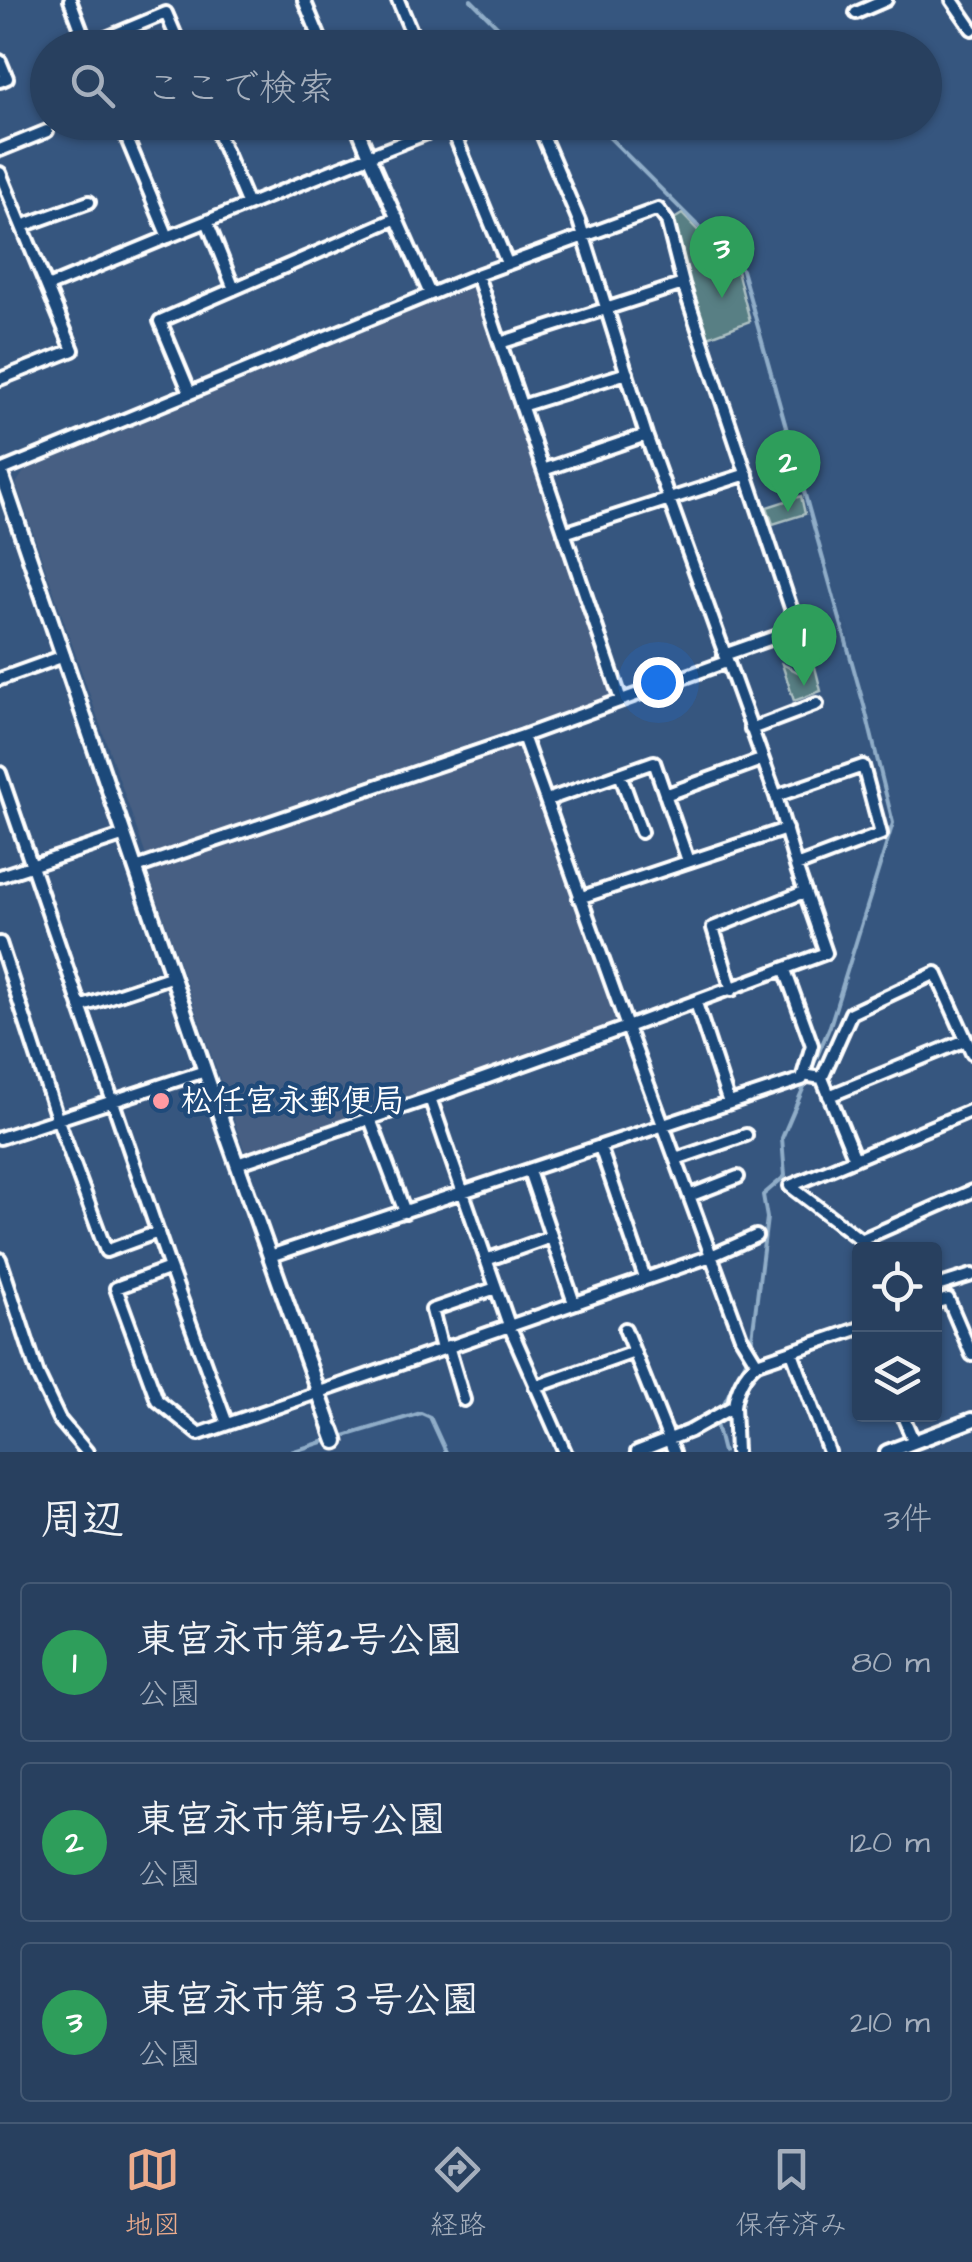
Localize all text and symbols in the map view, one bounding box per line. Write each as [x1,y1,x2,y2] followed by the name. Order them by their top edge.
[30,30,942,140] search box
[65,58,120,113] icon: search
[145,63,335,115] text: ここで検索
[690,216,754,298] pin: 3
[756,430,820,512] pin: 2
[772,604,836,686] pin: 1
[633,657,684,708] your location
[181,1079,405,1124] place label: 松任宮永郵便局
[150,1090,172,1112] marker: 松任宮永郵便局
[852,1242,942,1422] map controls
[852,1242,942,1332] button: locate
[852,1332,942,1422] button: layers
[40,1492,124,1550] text: 周辺
[884,1497,932,1542] text: 3件
[137,1615,463,1667] text: 東宮永市第2号公園
[72,1640,77,1685] text: 1
[851,1640,930,1685] text: 80 m
[137,1672,201,1717] text: 公園
[137,1795,446,1847] text: 東宮永市第1号公園
[65,1820,84,1865] text: 2
[850,1820,930,1865] text: 120 m
[137,1852,201,1897] text: 公園
[137,1975,479,2027] text: 東宮永市第３号公園
[66,2000,83,2045] text: 3
[850,2000,930,2045] text: 210 m
[137,2032,201,2077] text: 公園
[125,2142,181,2245] tab: 地図
[430,2142,486,2245] tab: 経路
[735,2142,847,2245] tab: 保存済み

